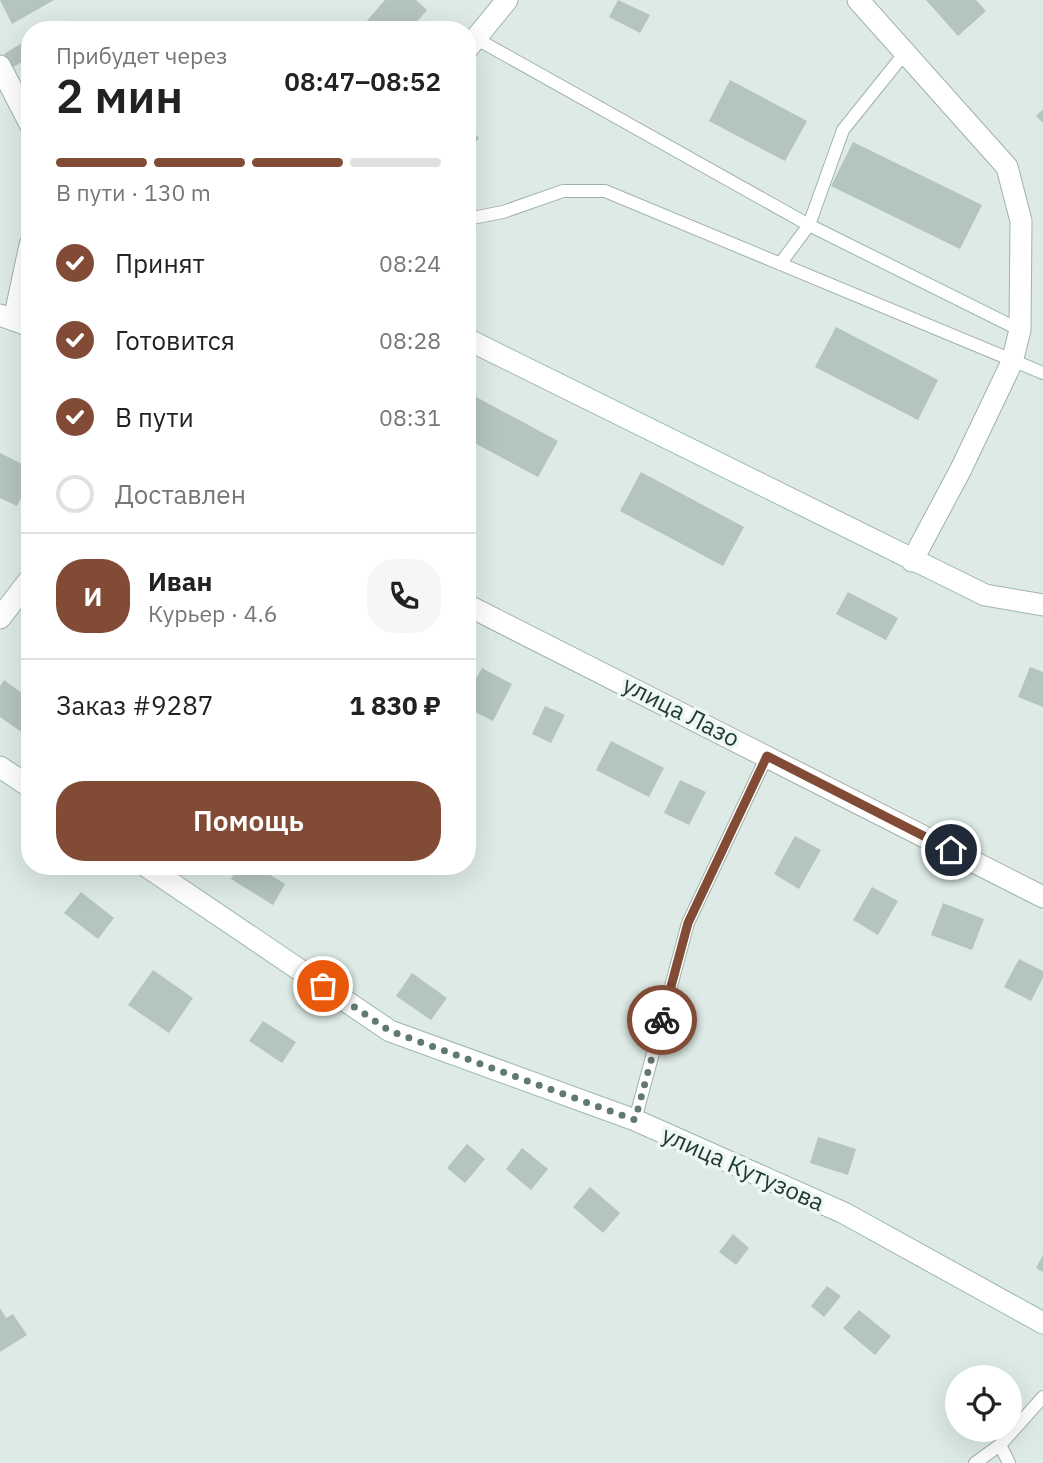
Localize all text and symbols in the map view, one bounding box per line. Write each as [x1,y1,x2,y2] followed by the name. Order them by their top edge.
[56,40,228,70] text: Прибудет через
[284,64,441,98] text: 08:47–08:52
[56,66,183,126] text: 2 мин
[56,177,211,207] text: В пути · 130 m
[56,244,94,282] icon: check
[115,246,205,280] text: Принят
[379,248,441,278] text: 08:24
[56,321,94,359] icon: check
[115,323,235,357] text: Готовится
[379,325,441,355] text: 08:28
[56,398,94,436] icon: check
[115,400,194,434] text: В пути
[379,402,441,432] text: 08:31
[115,477,246,511] text: Доставлен
[367,559,441,633] button: phone
[148,564,213,598] text: Иван
[84,579,102,613] text: И
[148,598,278,628] text: Курьер · 4.6
[618,668,745,754] street label: улица Лазо
[56,688,213,722] text: Заказ #9287
[349,688,441,722] text: 1 830 ₽
[56,781,441,861] button: Помощь
[921,820,981,880] pin
[932,831,970,869] icon: home
[293,956,353,1016] pin
[304,967,342,1005] icon: bag
[627,985,697,1055] courier
[643,1001,681,1039] icon: bike
[657,1118,830,1218] street label: улица Кутузова
[945,1365,1022,1442] map controls
[945,1365,1022,1442] button: locate

